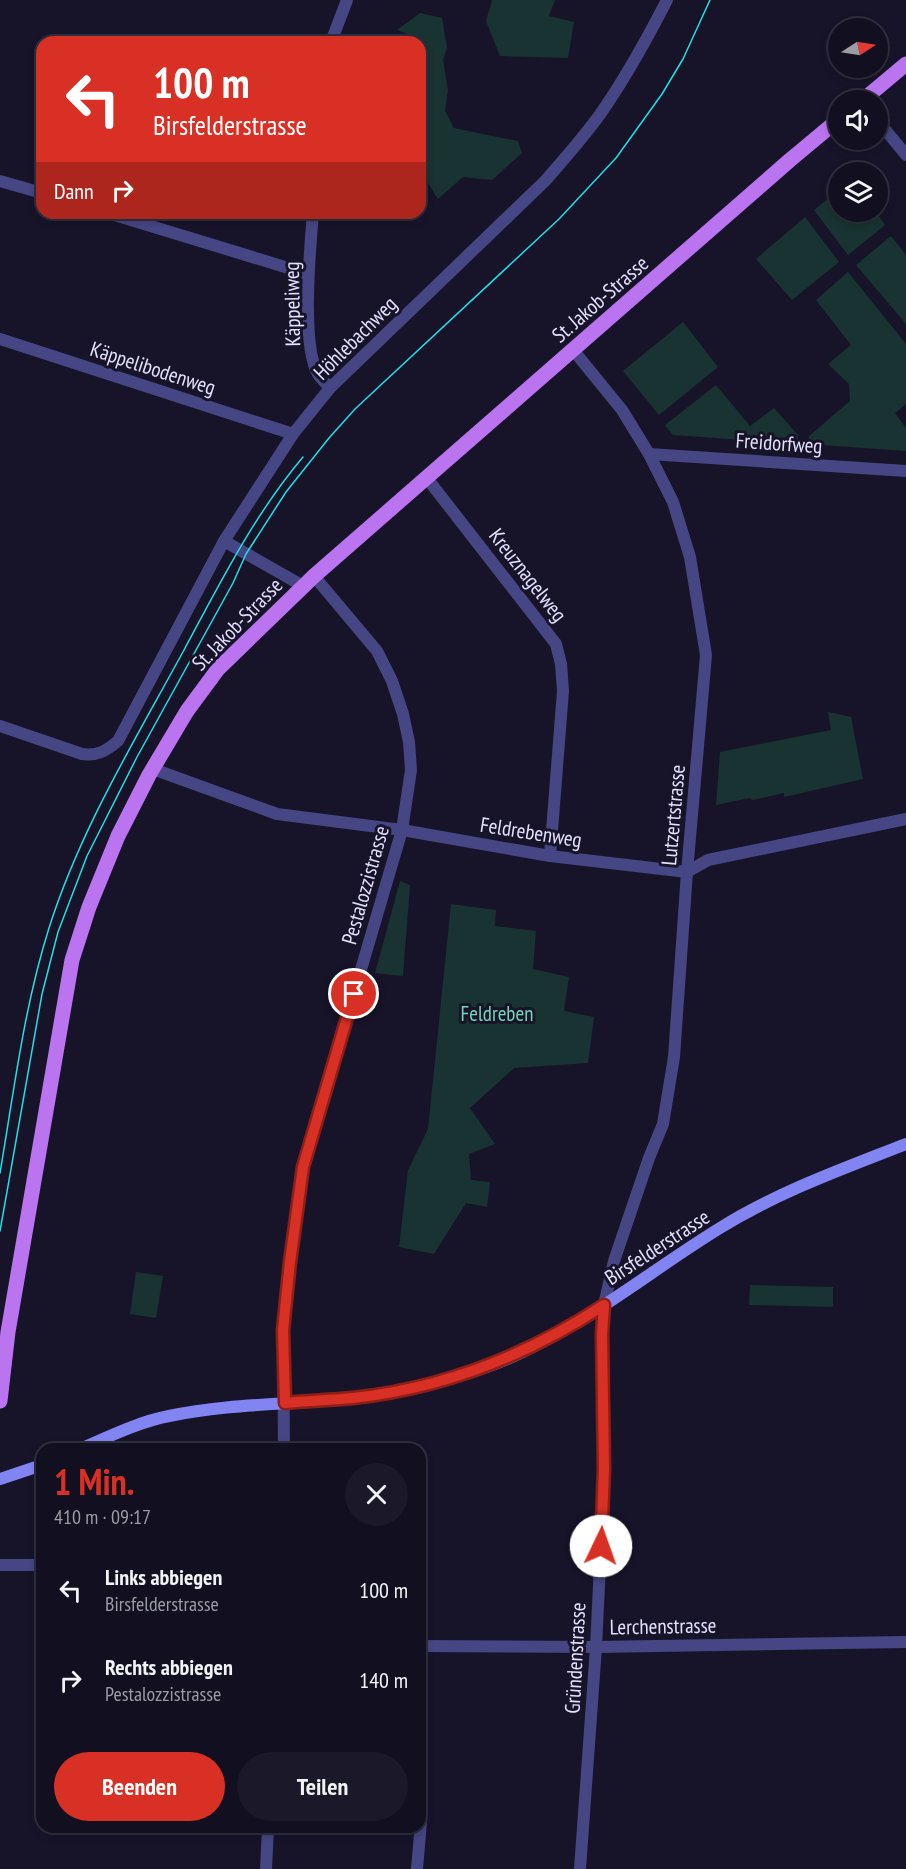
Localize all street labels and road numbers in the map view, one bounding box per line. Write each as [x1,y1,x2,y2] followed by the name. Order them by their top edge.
[546,250,654,348] street label: St. Jakob-Strasse
[278,261,306,347] street label: Käppeliweg
[308,291,402,385] street label: Höhlebachweg
[87,335,219,401] street label: Käppelibodenweg
[735,427,823,459] street label: Freidorfweg
[483,523,573,627] street label: Kreuznagelweg
[186,572,288,676] street label: St. Jakob-Strasse
[655,763,691,867] street label: Lutzertstrasse
[478,811,584,853] street label: Feldrebenweg
[335,823,395,947] street label: Pestalozzistrasse
[600,1203,714,1291] street label: Birsfelderstrasse
[559,1602,591,1714] street label: Gründenstrasse
[609,1612,717,1640] street label: Lerchenstrasse

